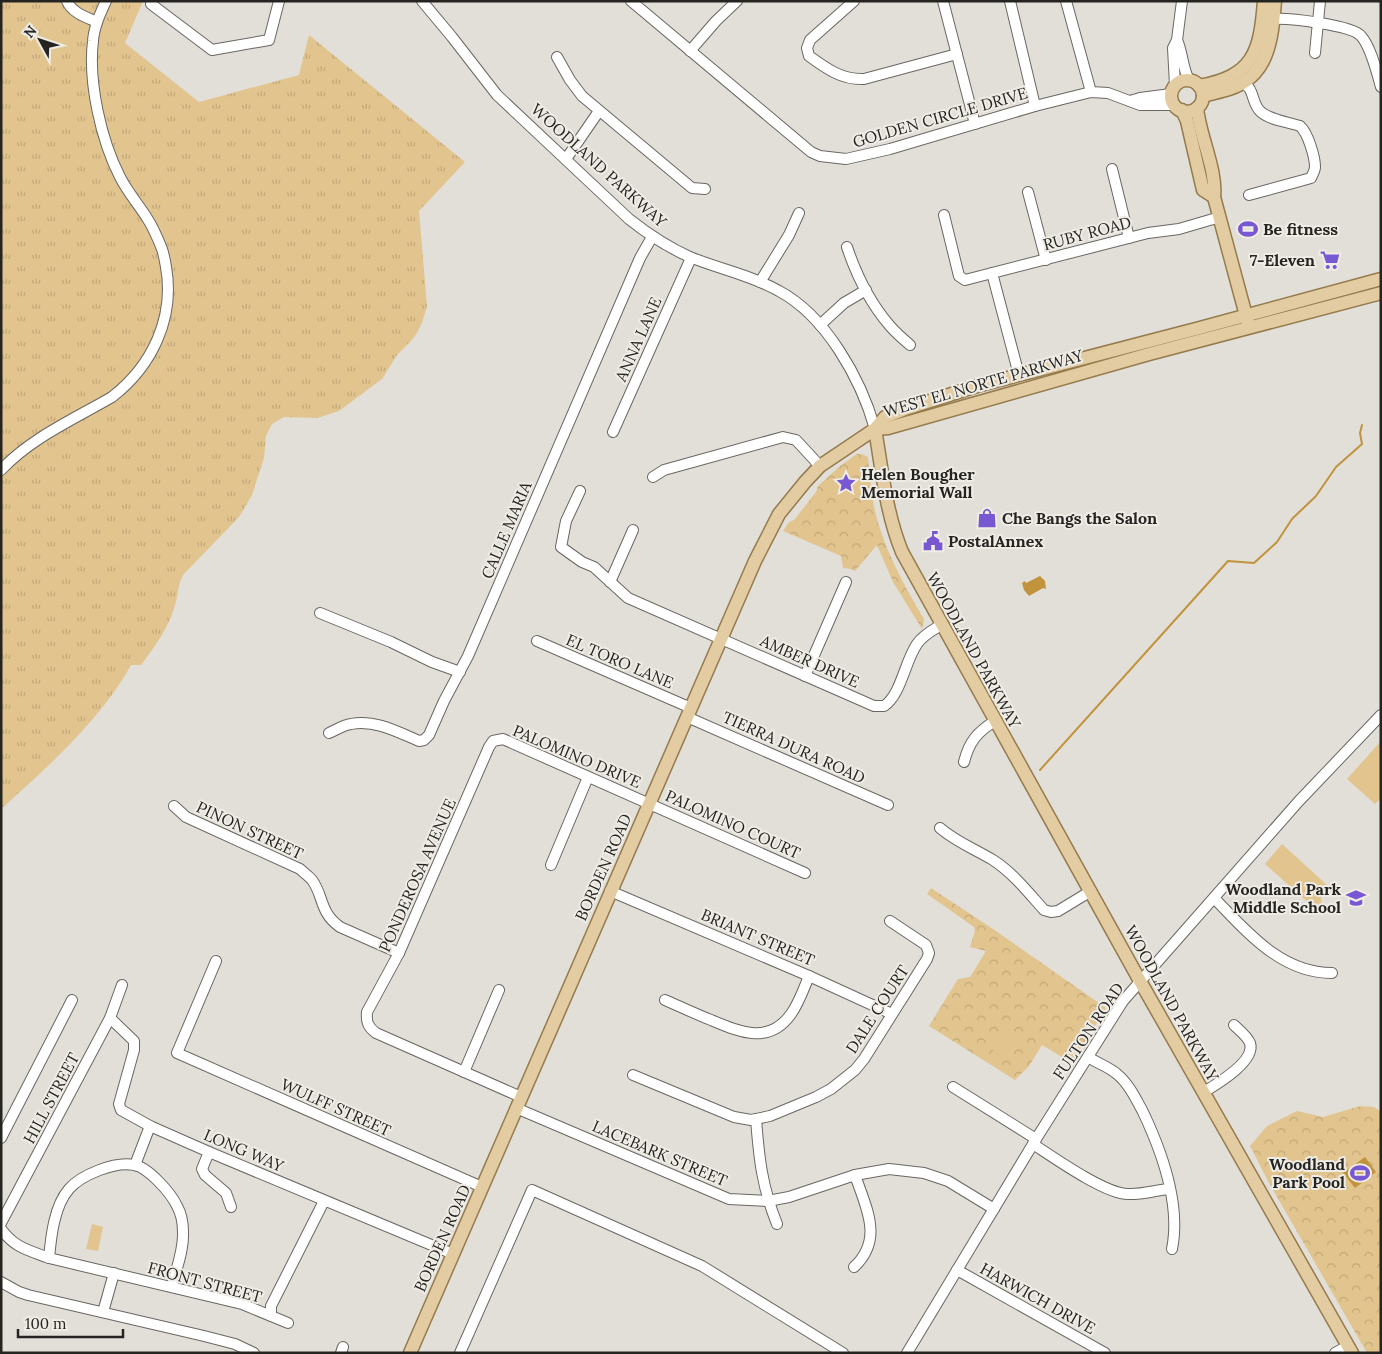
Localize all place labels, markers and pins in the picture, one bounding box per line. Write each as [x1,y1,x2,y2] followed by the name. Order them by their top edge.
[1237,218,1259,240] sports icon: Be fitness
[1263,219,1338,239] place label: Be fitness
[1319,249,1341,271] supermarket icon: 7-Eleven
[1250,250,1315,270] place label: 7-Eleven
[861,464,975,502] place label: Helen Bougher Memorial Wall
[835,472,857,494] place icon: Helen Bougher Memorial Wall
[976,507,998,529] shop icon: Che Bangs the Salon
[1002,508,1157,528] place label: Che Bangs the Salon
[922,530,944,552] public building icon: PostalAnnex
[948,531,1043,551] place label: PostalAnnex
[1225,879,1341,917] place label: Woodland Park Middle School
[1345,887,1367,909] school or university icon: Woodland Park Middle School
[1269,1154,1345,1192] place label: Woodland Park Pool
[1349,1162,1371,1184] sports icon: Woodland Park Pool

